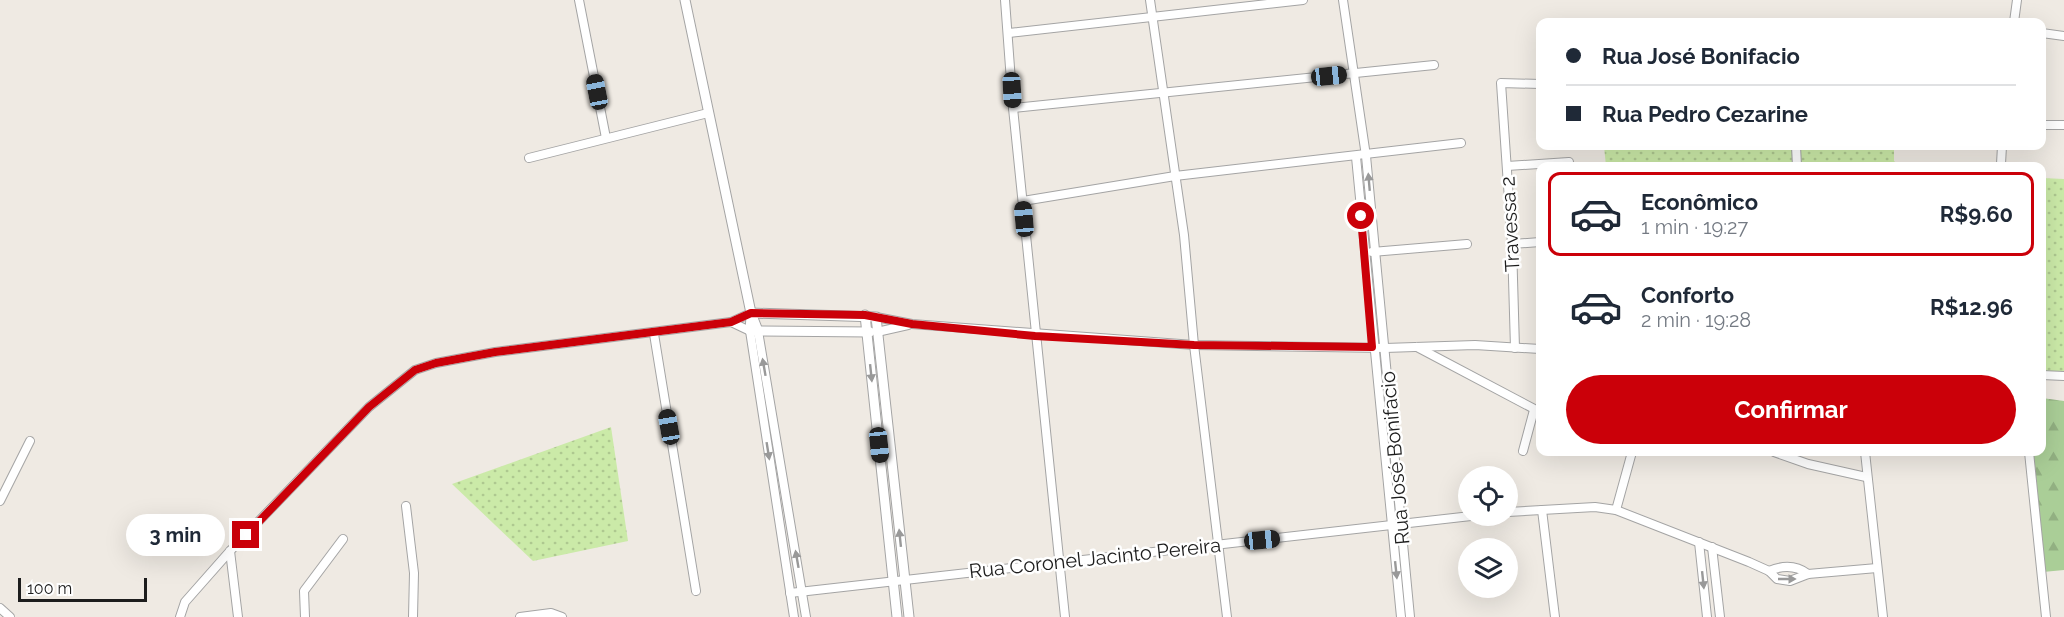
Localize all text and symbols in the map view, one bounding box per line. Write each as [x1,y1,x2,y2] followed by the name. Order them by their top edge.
[1602,43,1800,69] text: Rua José Bonifacio
[1310,65,1348,87] car
[1002,72,1022,108] car
[585,73,609,111] car
[1602,101,1808,127] text: Rua Pedro Cezarine
[1364,173,1374,192] one-way arrow
[1496,176,1524,272] street label: Travessa 2
[1569,187,1623,241] icon: car
[1641,189,1758,215] text: Econômico
[1013,200,1035,238] car
[1940,201,2013,227] text: R$9.60
[1347,202,1374,229] route start
[1641,215,1748,239] text: 1 min · 19:27
[1569,280,1623,334] icon: car
[1641,282,1734,308] text: Conforto
[1930,294,2013,320] text: R$12.96
[1641,308,1751,332] text: 2 min · 19:28
[760,357,769,376] one-way arrow
[866,364,876,383] one-way arrow
[1375,370,1415,546] street label: Rua José Bonifacio
[1566,375,2016,444] button: Confirmar
[657,408,681,446] car
[868,426,890,464] car
[764,442,773,461] one-way arrow
[1458,466,1518,598] map controls
[1458,466,1518,526] button: locate
[126,514,225,556] callout: 3 min
[232,521,259,548] route end
[150,523,201,547] text: 3 min
[896,528,905,547] one-way arrow
[1243,529,1281,551] car
[968,533,1222,583] street label: Rua Coronel Jacinto Pereira
[1458,538,1518,598] button: layers
[792,550,801,569] one-way arrow
[1391,561,1401,580] one-way arrow
[1698,570,1708,589] one-way arrow
[1778,574,1797,584] one-way arrow
[18,575,147,602] scale bar
[27,579,72,598] text: 100 m

